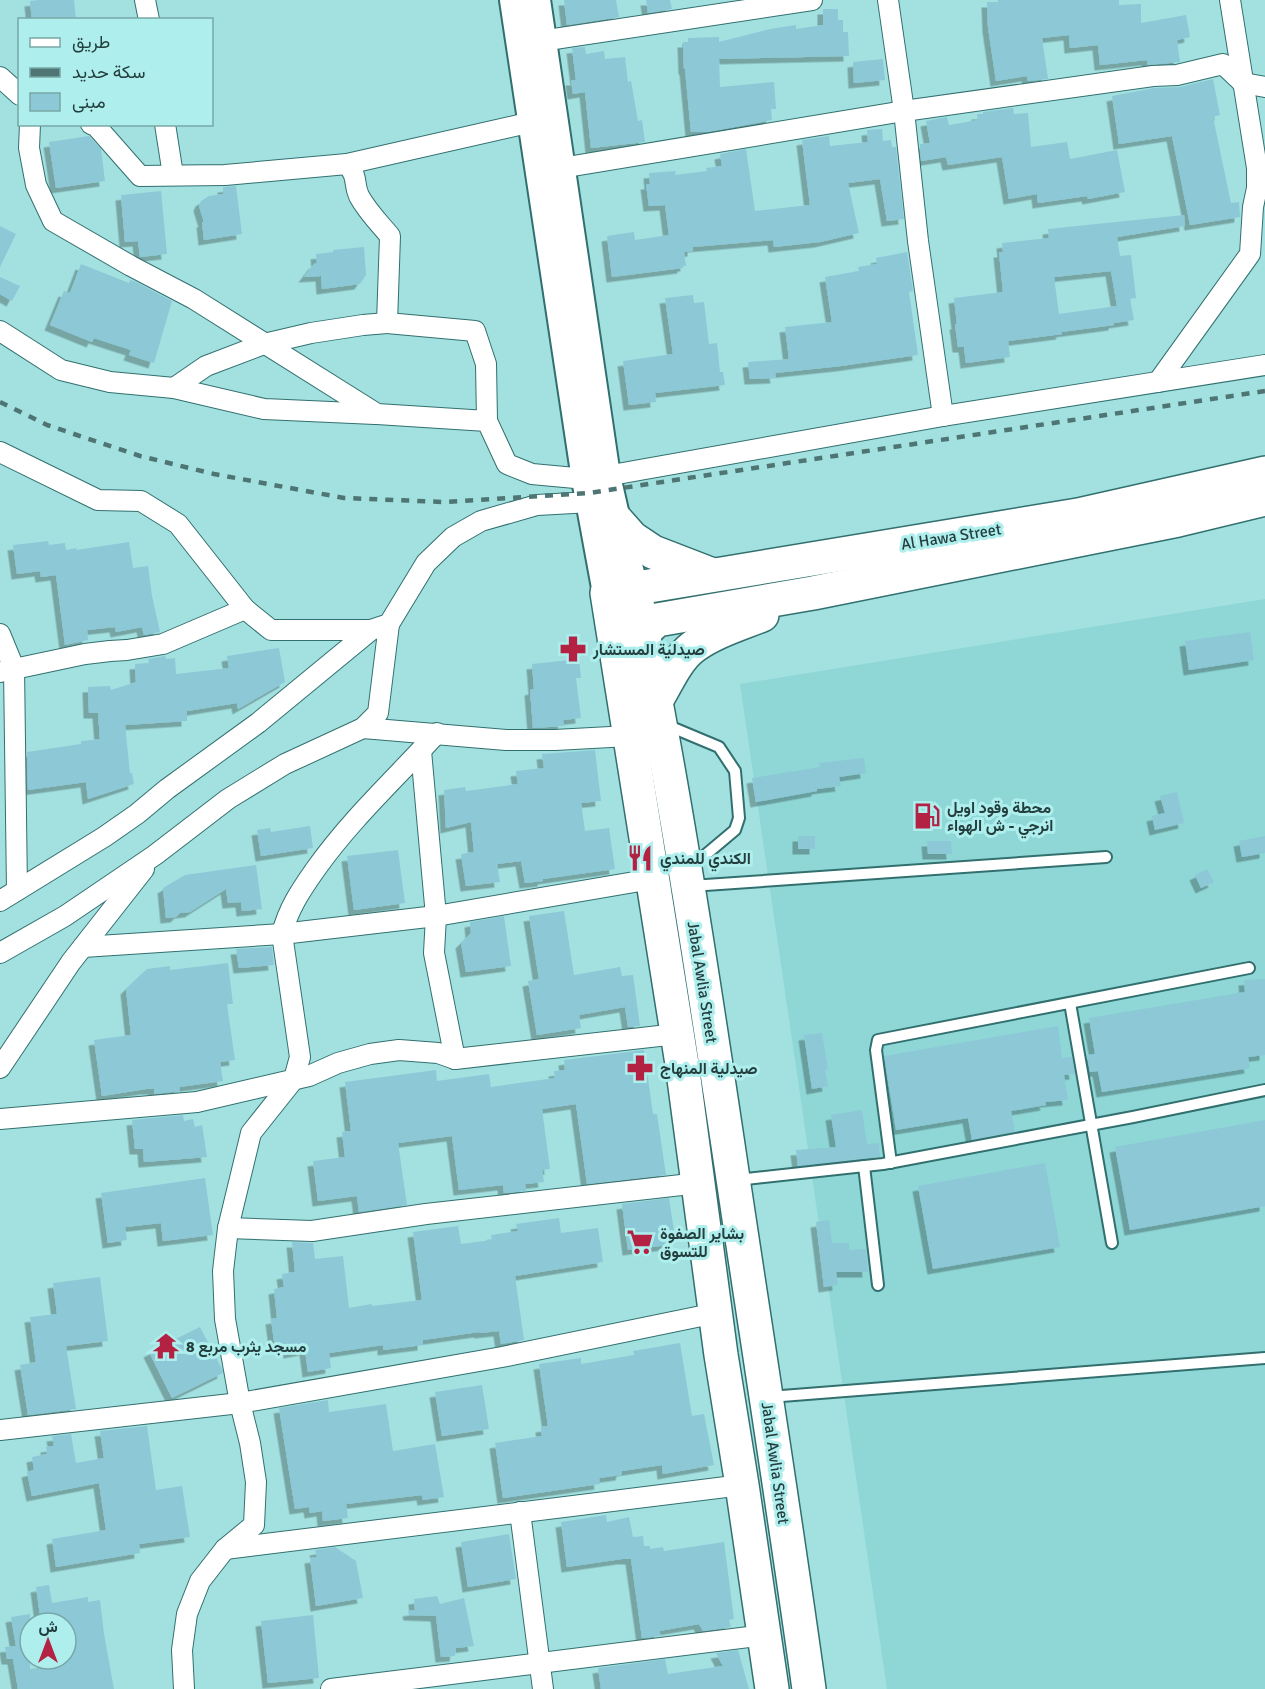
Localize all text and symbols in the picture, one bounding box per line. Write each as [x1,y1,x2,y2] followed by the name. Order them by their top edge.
[18,18,213,126] legend
[72,31,110,53] text: طريق
[72,61,146,83] text: سكة حديد
[72,91,106,113] text: مبنى
[900,519,1003,555] street label: Al Hawa Street
[558,634,588,664] pharmacy icon: صيدلية المستشار
[592,640,705,660] place label: صيدلية المستشار
[947,798,1053,839] place label: محطة وقود اويل انرجي - ش الهواء
[912,801,942,831] fuel station icon: محطة وقود اويل انرجي - ش الهواء
[625,843,655,873] restaurant icon: الكندي للمندي
[660,849,751,872] place label: الكندي للمندي
[683,920,722,1045] street label: Jabal Awlia Street
[625,1053,655,1083] pharmacy icon: صيدلية المنهاج
[660,1059,758,1079] place label: صيدلية المنهاج
[660,1224,744,1262] place label: بشاير الصفوة للتسوق
[625,1227,655,1257] supermarket icon: بشاير الصفوة للتسوق
[151,1331,181,1361] temple icon: مسجد يثرب مربع 8
[186,1337,307,1358] place label: مسجد يثرب مربع 8
[757,1401,794,1526] street label: Jabal Awlia Street
[18,1611,78,1671] north arrow
[38,1617,58,1637] text: ش

